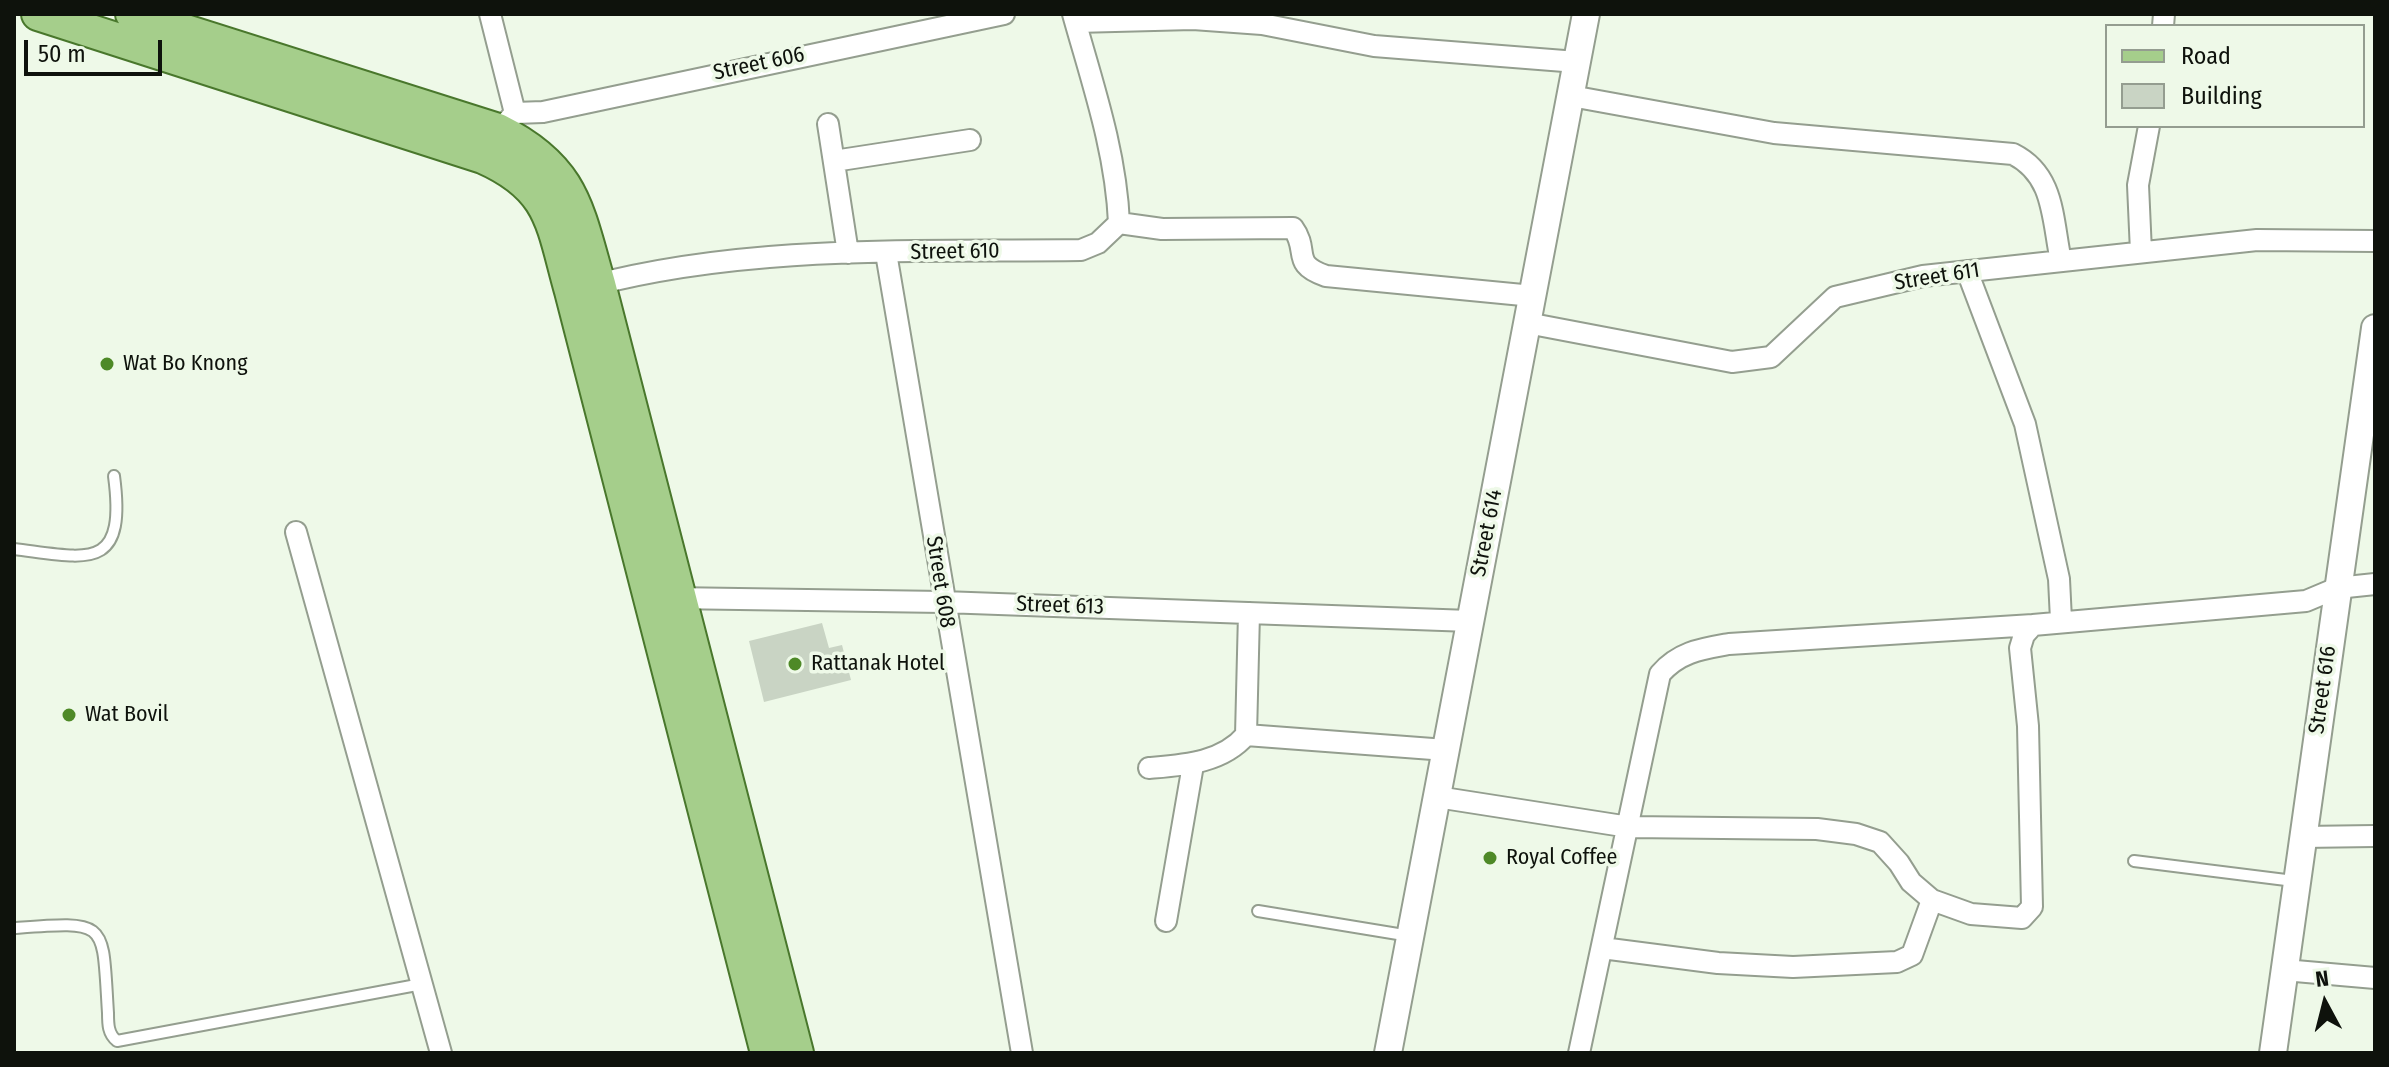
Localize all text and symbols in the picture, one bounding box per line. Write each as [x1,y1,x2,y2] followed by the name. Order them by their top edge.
[28,24,166,74] scale bar
[2105,24,2365,128] legend
[38,40,86,68] text: 50 m
[711,41,807,87] street label: Street 606
[2181,42,2231,70] text: Road
[2181,82,2262,110] text: Building
[910,238,1000,266] street label: Street 610
[1892,257,1982,297] street label: Street 611
[123,351,247,377] place label: Wat Bo Knong
[98,355,116,373] marker: Wat Bo Knong
[1466,487,1508,579] street label: Street 614
[920,534,960,630] street label: Street 608
[1016,591,1104,621] street label: Street 613
[2304,644,2342,736] street label: Street 616
[811,651,945,677] place label: Rattanak Hotel
[786,655,804,673] marker: Rattanak Hotel
[85,702,169,728] place label: Wat Bovil
[60,706,78,724] marker: Wat Bovil
[1506,845,1617,871] place label: Royal Coffee
[1481,849,1499,867] marker: Royal Coffee
[2285,963,2365,1043] north arrow
[2314,964,2330,993] text: N

